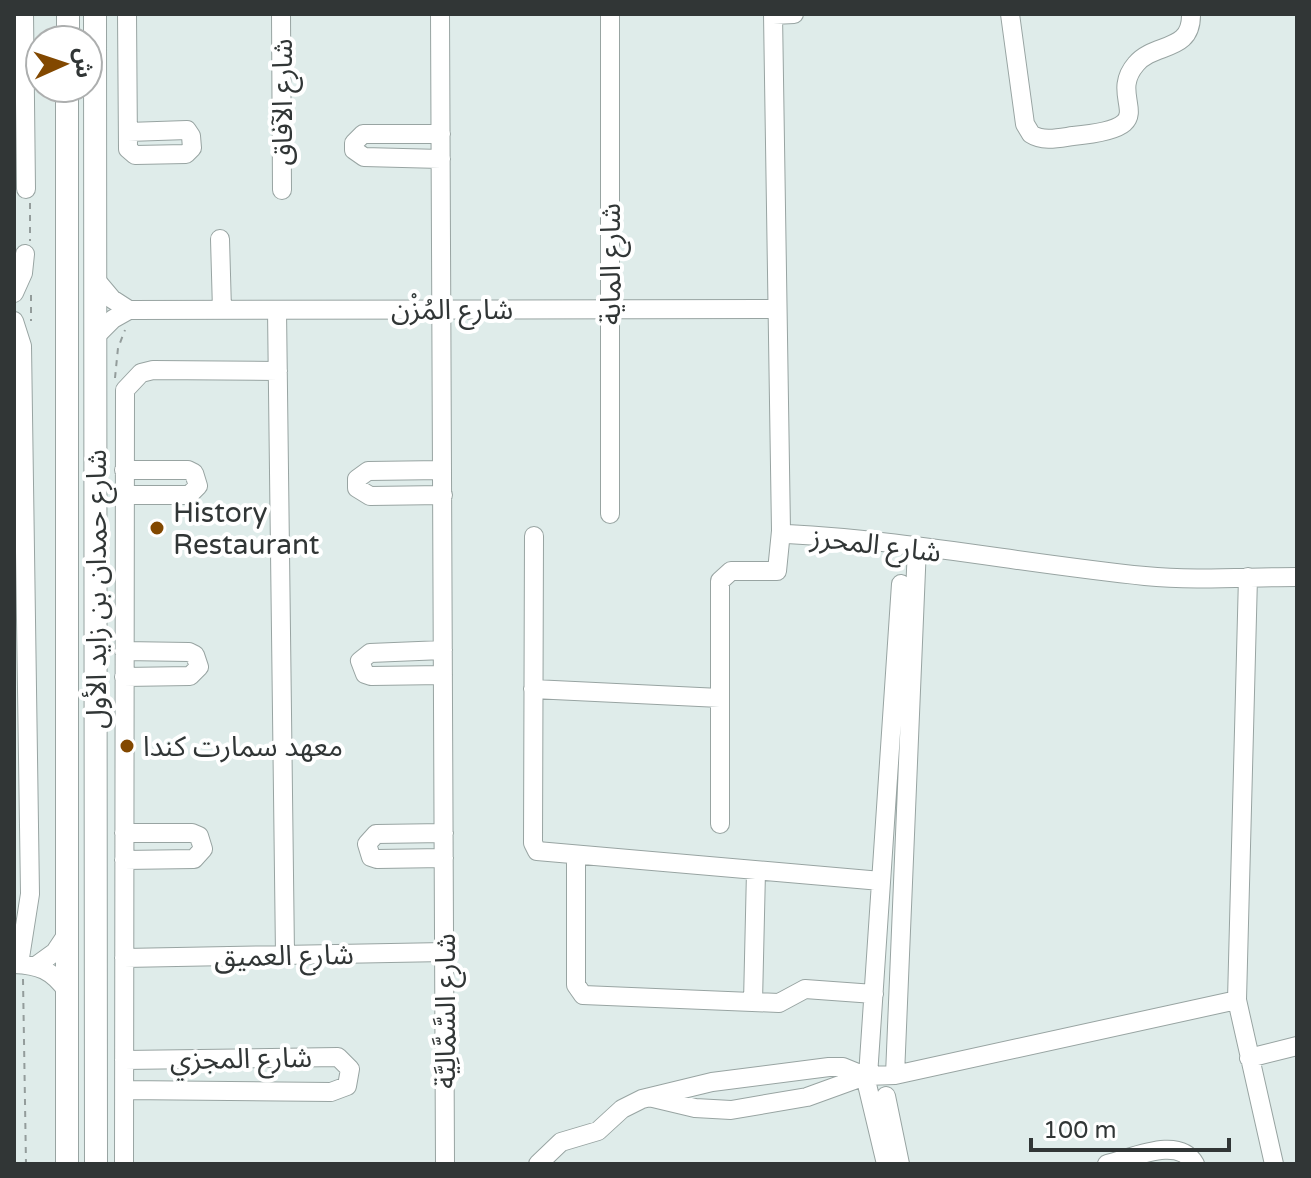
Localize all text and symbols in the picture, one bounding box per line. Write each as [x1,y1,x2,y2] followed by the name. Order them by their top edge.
[24,24,104,104] north arrow
[266,38,303,166] street label: شارع الآفاق
[69,47,97,79] text: ش
[594,203,631,325] street label: شارع الماية
[391,293,513,330] street label: شارع المُزْن
[80,449,117,729] street label: شارع حمدان بن زايد الأول
[173,496,320,562] place label: History Restaurant
[148,519,166,537] marker: History Restaurant
[807,520,943,573] street label: شارع المحرز
[143,730,343,764] place label: معهد سمارت كندا
[118,737,136,755] marker: معهد سمارت كندا
[429,933,466,1089] street label: شارع السَّمَّالِيَّة
[214,938,354,977] street label: شارع العميق
[170,1041,312,1081] street label: شارع المجزي
[1031,1102,1229,1152] scale bar
[1043,1116,1117,1145] text: 100 m

